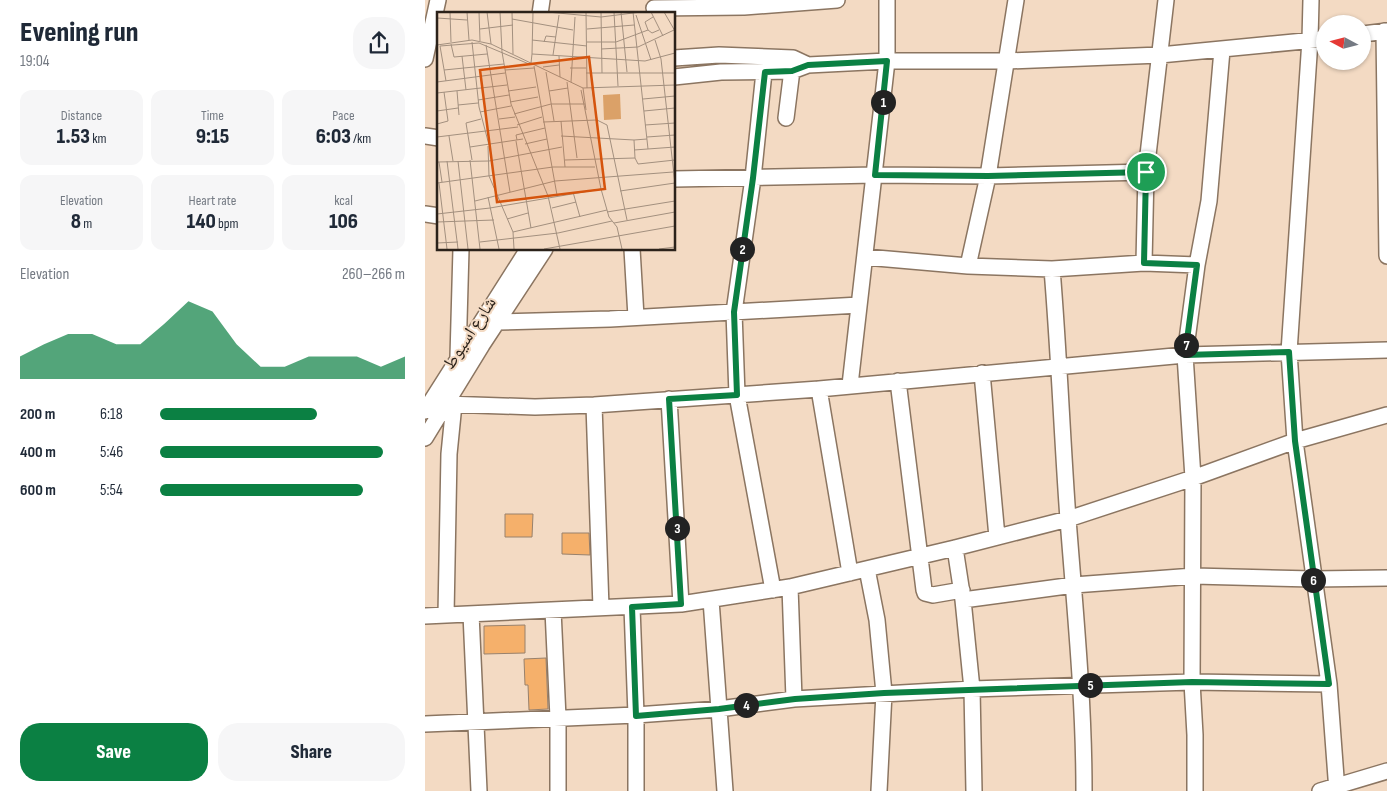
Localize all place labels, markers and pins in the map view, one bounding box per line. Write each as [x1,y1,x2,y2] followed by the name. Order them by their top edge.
[871,90,895,114] pin: 1
[1125,151,1167,193] pin
[729,236,755,262] pin: 2
[1173,332,1199,358] pin: 7
[665,516,689,540] pin: 3
[1301,568,1325,592] pin: 6
[1077,672,1103,698] pin: 5
[733,692,759,718] pin: 4

